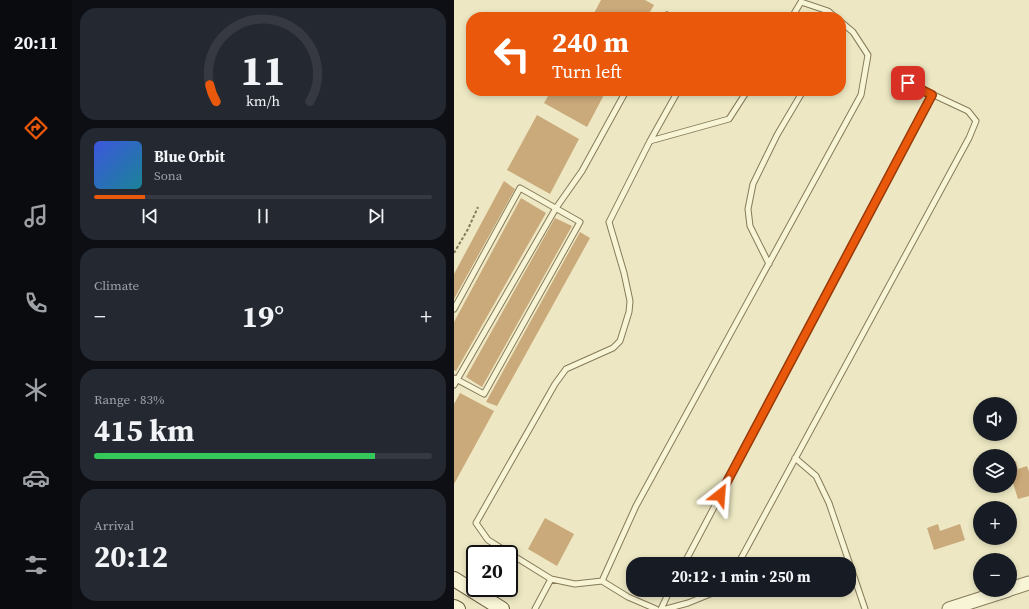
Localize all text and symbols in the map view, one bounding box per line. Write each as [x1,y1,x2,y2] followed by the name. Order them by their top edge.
[552,23,629,61] text: 240 m
[486,28,538,80] icon: left
[14,30,58,55] text: 20:11
[240,42,286,99] text: 11
[552,59,622,84] text: Turn left
[891,66,925,100] pin
[897,72,919,94] icon: arrive
[246,91,280,111] text: km/h
[22,114,50,142] icon: directions
[154,146,225,167] text: Blue Orbit
[154,167,182,184] text: Sona
[22,202,50,230] icon: music
[139,205,161,227] icon: previous
[252,205,274,227] icon: pause
[365,205,387,227] icon: next
[94,277,139,294] text: Climate
[22,289,50,317] icon: phone
[242,296,284,337] text: 19°
[94,301,106,331] text: −
[420,301,432,331] text: +
[22,376,50,404] icon: climate
[94,391,165,408] text: Range · 83%
[973,397,1017,597] map controls
[973,397,1017,441] button: sound
[94,410,194,451] text: 415 km
[973,449,1017,493] button: layers
[22,464,50,492] icon: car
[699,474,741,516] position arrow
[973,501,1017,545] button: +
[94,517,134,534] text: Arrival
[94,536,168,577] text: 20:12
[466,545,518,597] speed limit sign: 20
[22,551,50,579] icon: filters
[973,553,1017,597] button: −
[672,566,811,587] text: 20:12 · 1 min · 250 m

